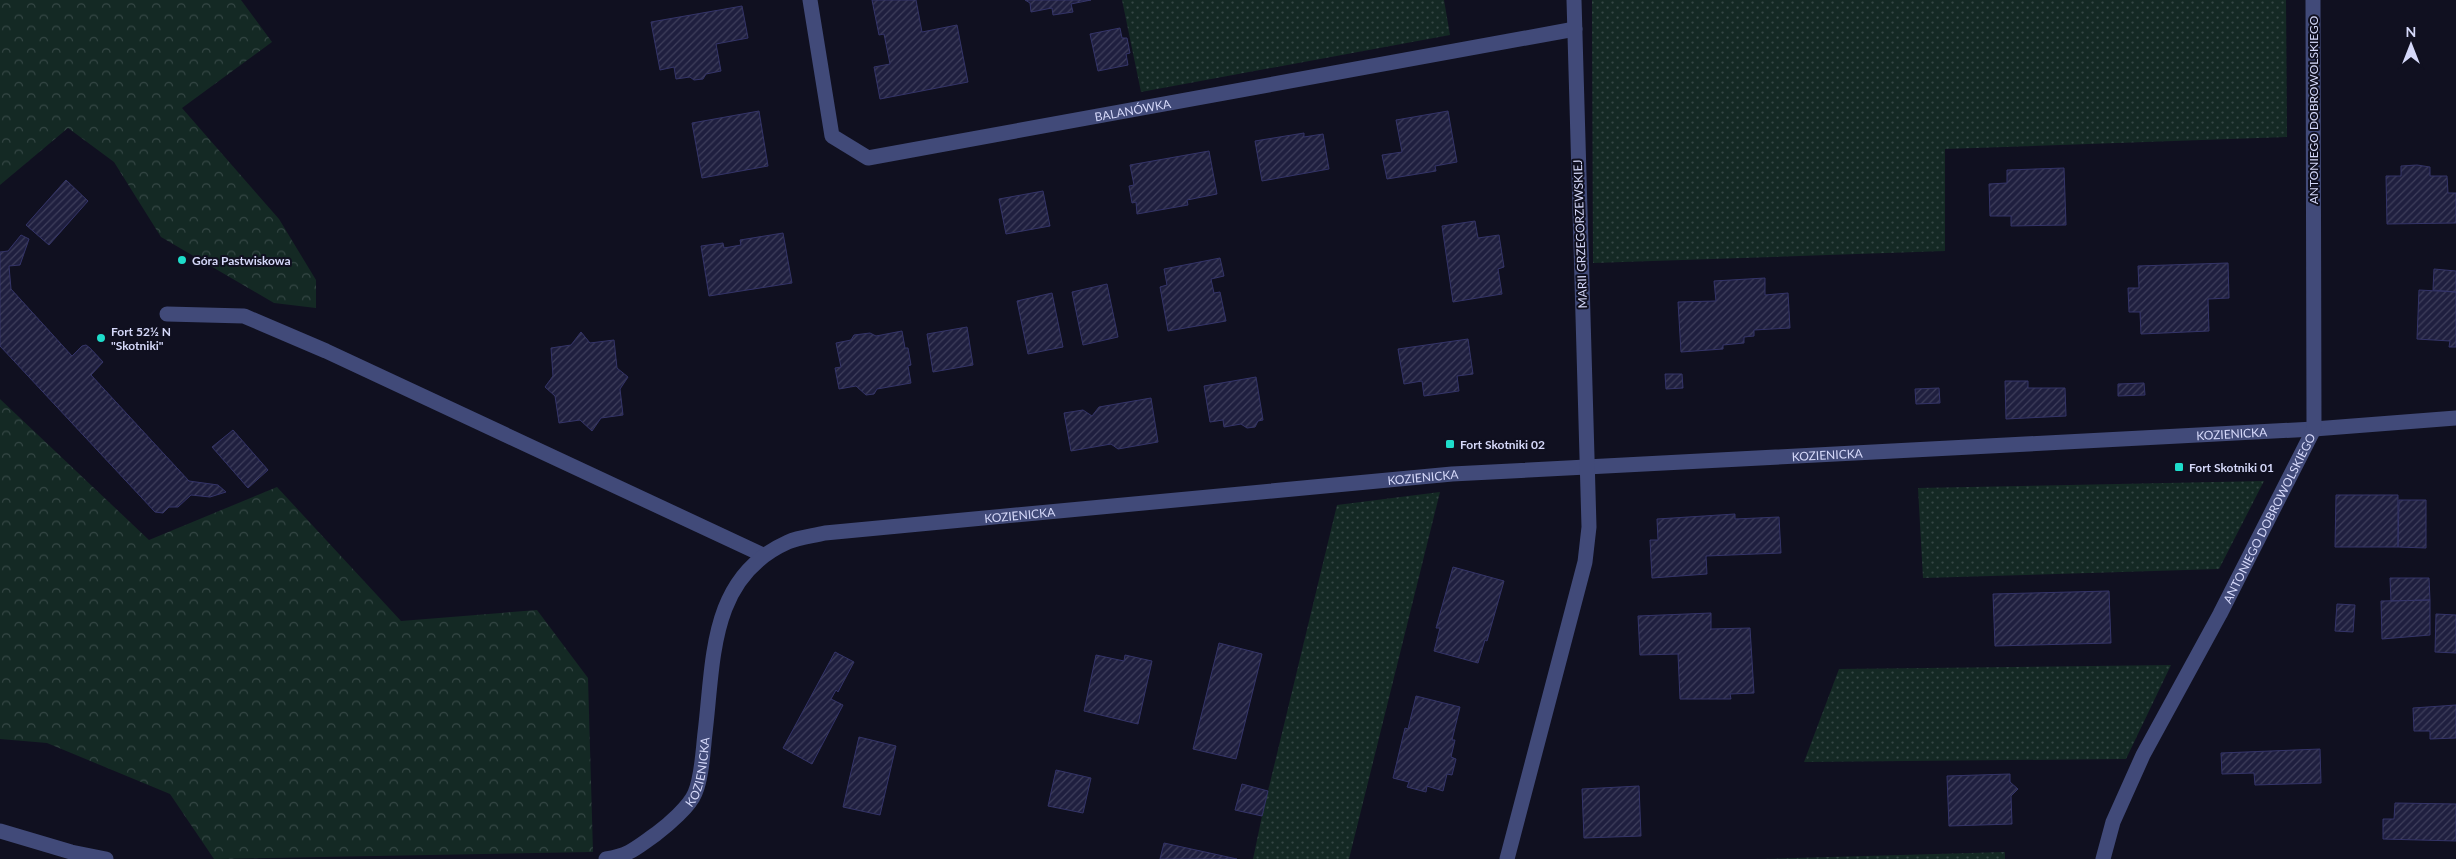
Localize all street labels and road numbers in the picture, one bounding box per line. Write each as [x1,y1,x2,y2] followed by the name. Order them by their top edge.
[2306,15,2321,204] street label: ANTONIEGO DOBROWOLSKIEGO
[1093,95,1173,124] street label: BALANÓWKA
[1570,159,1590,309] street label: MARII GRZEGORZEWSKIEJ
[2196,424,2268,443] street label: KOZIENICKA
[2219,430,2318,606] street label: ANTONIEGO DOBROWOLSKIEGO
[1791,445,1864,464] street label: KOZIENICKA
[1387,466,1460,488] street label: KOZIENICKA
[984,504,1057,525] street label: KOZIENICKA
[682,736,712,809] street label: KOZIENICKA

